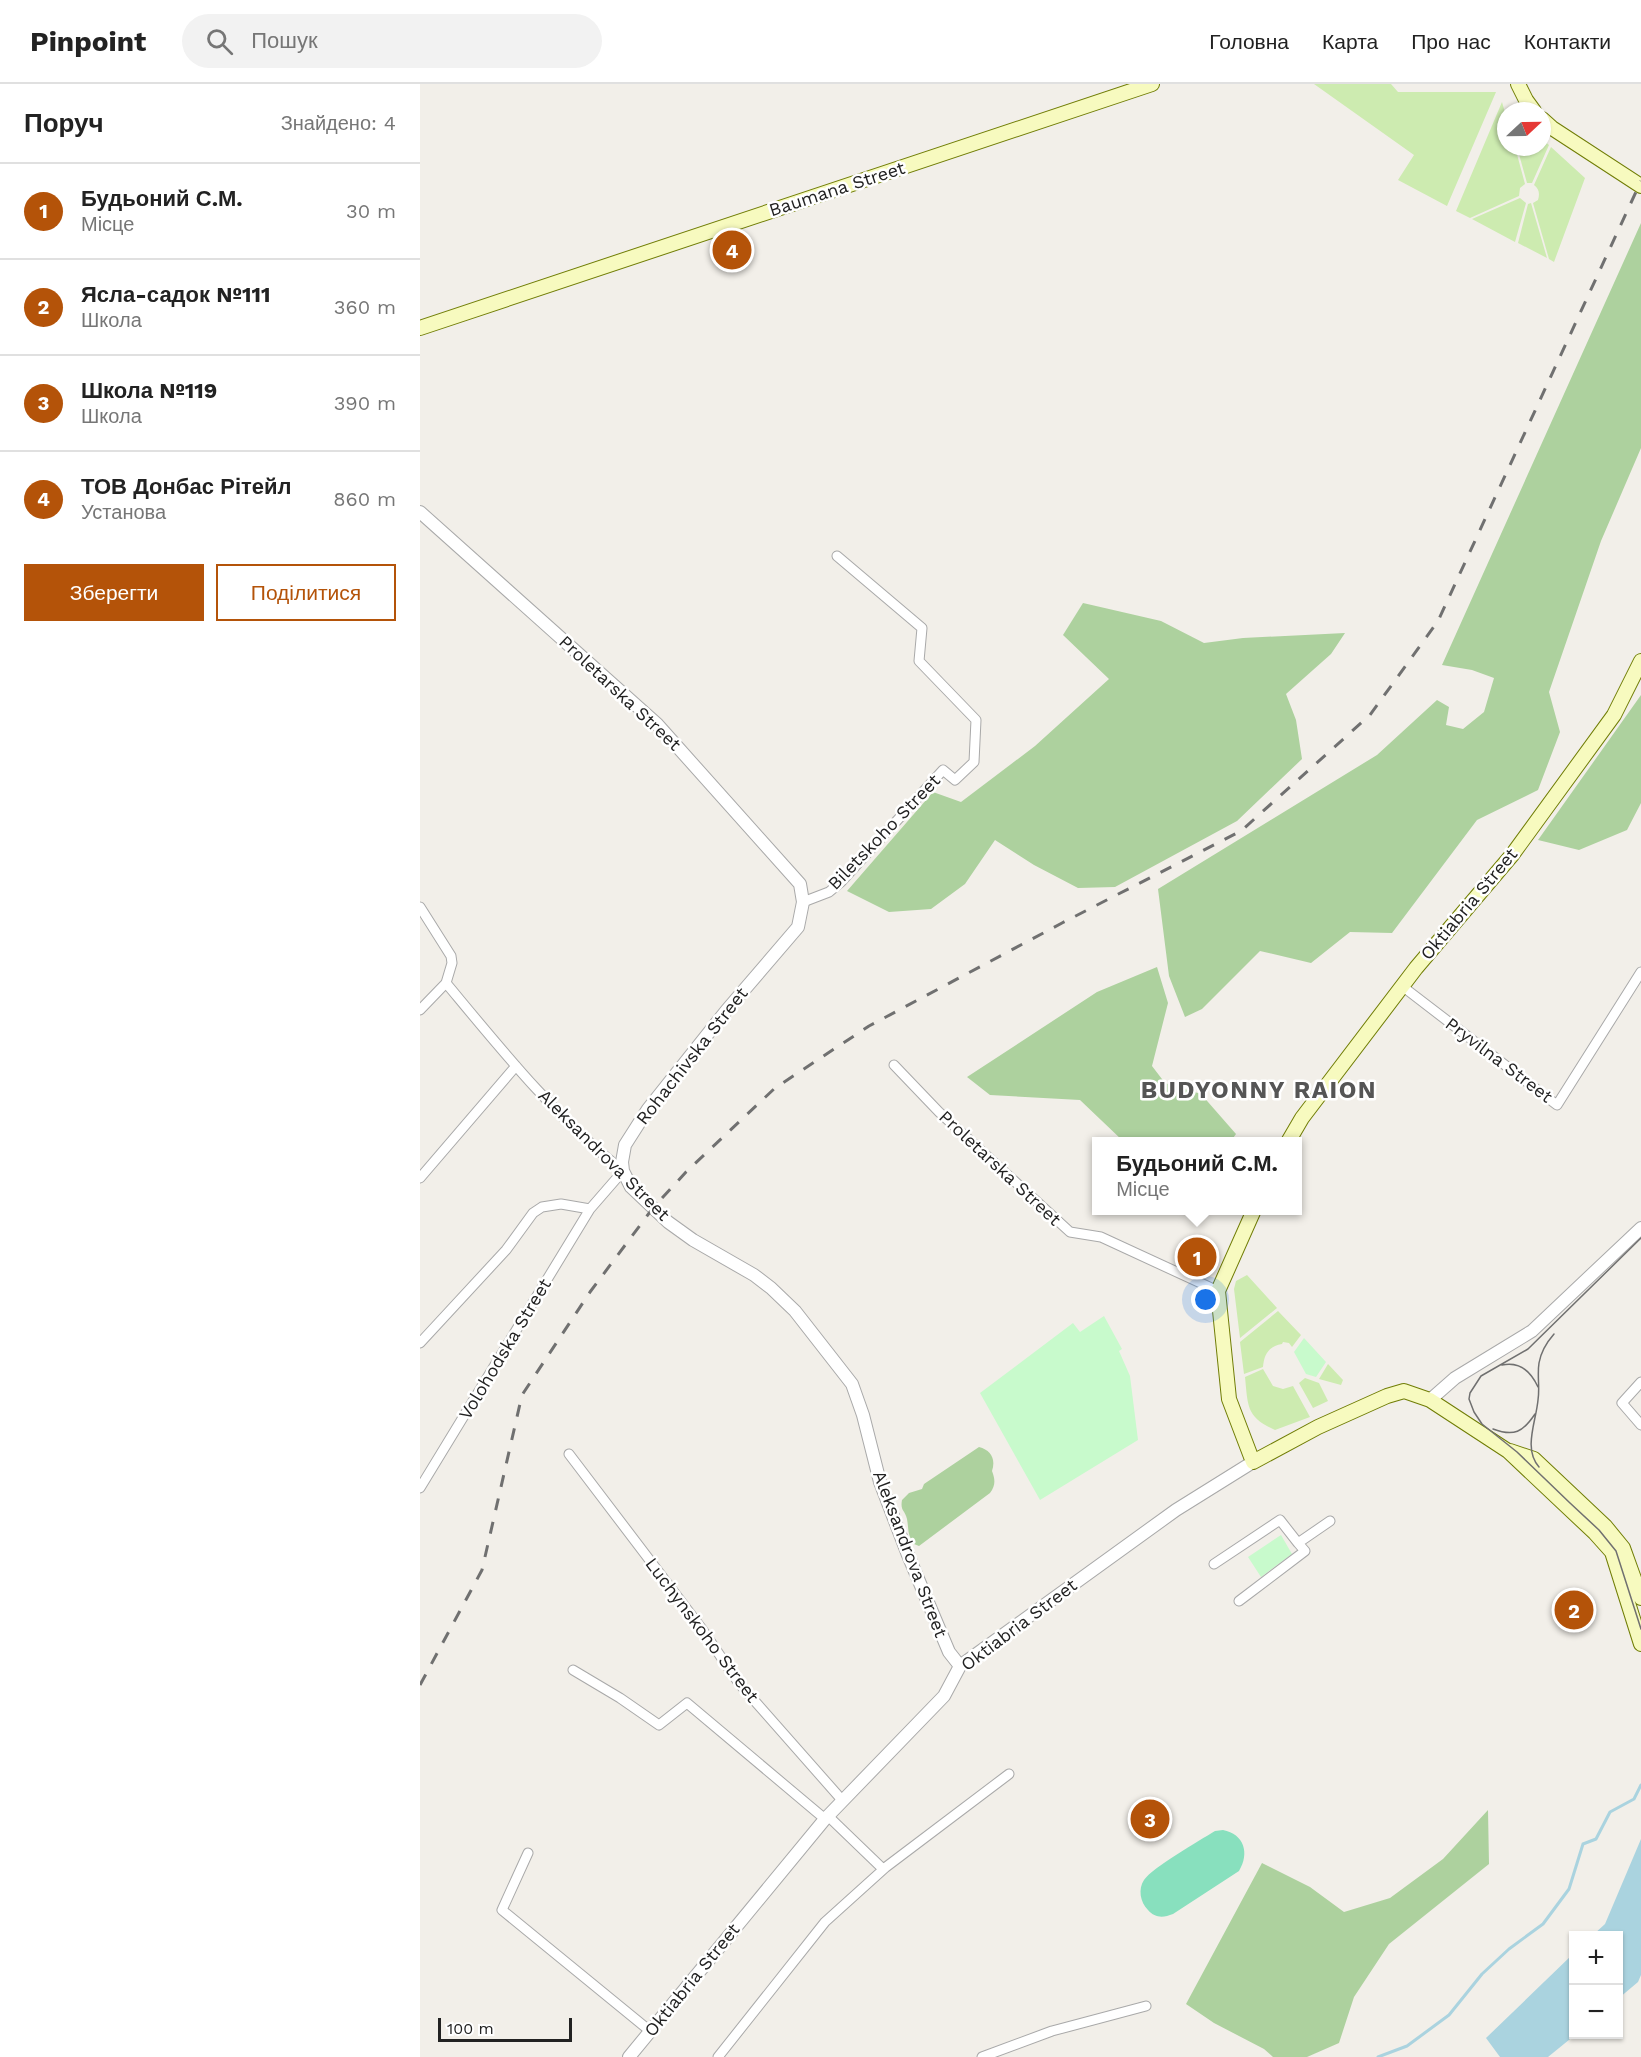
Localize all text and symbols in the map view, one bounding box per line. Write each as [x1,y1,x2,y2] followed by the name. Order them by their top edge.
[182,14,602,68] search box
[30,25,146,58] text: Pinpoint
[203,25,236,58] icon: search
[251,28,318,53] text: Пошук
[1209,29,1289,54] text: Головна
[1322,29,1378,54] text: Карта
[1411,29,1491,54] text: Про нас
[1524,29,1611,54] text: Контакти
[1497,102,1551,156] north arrow
[24,108,104,138] text: Поруч
[281,111,396,135] text: Знайдено: 4
[766,157,908,220] street label: Baumana Street
[81,186,243,211] text: Будьоний С.М.
[39,199,48,223] text: 1
[346,199,396,223] text: 30 m
[81,212,134,236] text: Місце
[712,228,752,272] pin: 4
[81,282,270,307] text: Ясла-садок №111
[38,295,49,319] text: 2
[334,295,396,319] text: 360 m
[81,308,142,332] text: Школа
[81,378,217,403] text: Школа №119
[38,391,49,415] text: 3
[334,391,396,415] text: 390 m
[81,404,142,428] text: Школа
[81,474,292,499] text: ТОВ Донбас Рітейл
[37,487,50,511] text: 4
[333,487,396,511] text: 860 m
[81,500,166,524] text: Установа
[24,564,204,621] button: Зберегти
[216,564,396,621] button: Поділитися
[555,631,686,755] street label: Proletarska Street
[823,769,944,894] street label: Biletskoho Street
[1416,843,1522,964] street label: Oktiabria Street
[631,982,752,1129] street label: Rohachivska Street
[1442,1013,1557,1107] street label: Pryvilna Street
[1141,1076,1377,1104] district label: BUDYONNY RAION
[534,1085,675,1225] street label: Aleksandrova Street
[935,1106,1066,1230] street label: Proletarska Street
[1092,1137,1302,1215] popup
[1116,1151,1278,1176] text: Будьоний С.М.
[1116,1177,1170,1201] text: Місце
[1178,1234,1216,1280] pin: 1
[454,1274,555,1423] street label: Volohodska Street
[1191,1285,1220,1314] your location
[869,1467,952,1641] street label: Aleksandrova Street
[641,1553,764,1706] street label: Luchynskoho Street
[957,1574,1081,1675] street label: Oktiabria Street
[1554,1588,1594,1633] pin: 2
[1130,1796,1170,1842] pin: 3
[640,1918,744,2041] street label: Oktiabria Street
[1569,1931,1623,2039] map controls
[1569,1931,1623,1985] button: +
[1569,1985,1623,2039] button: −
[438,2015,572,2042] scale bar
[447,2019,494,2038] text: 100 m

